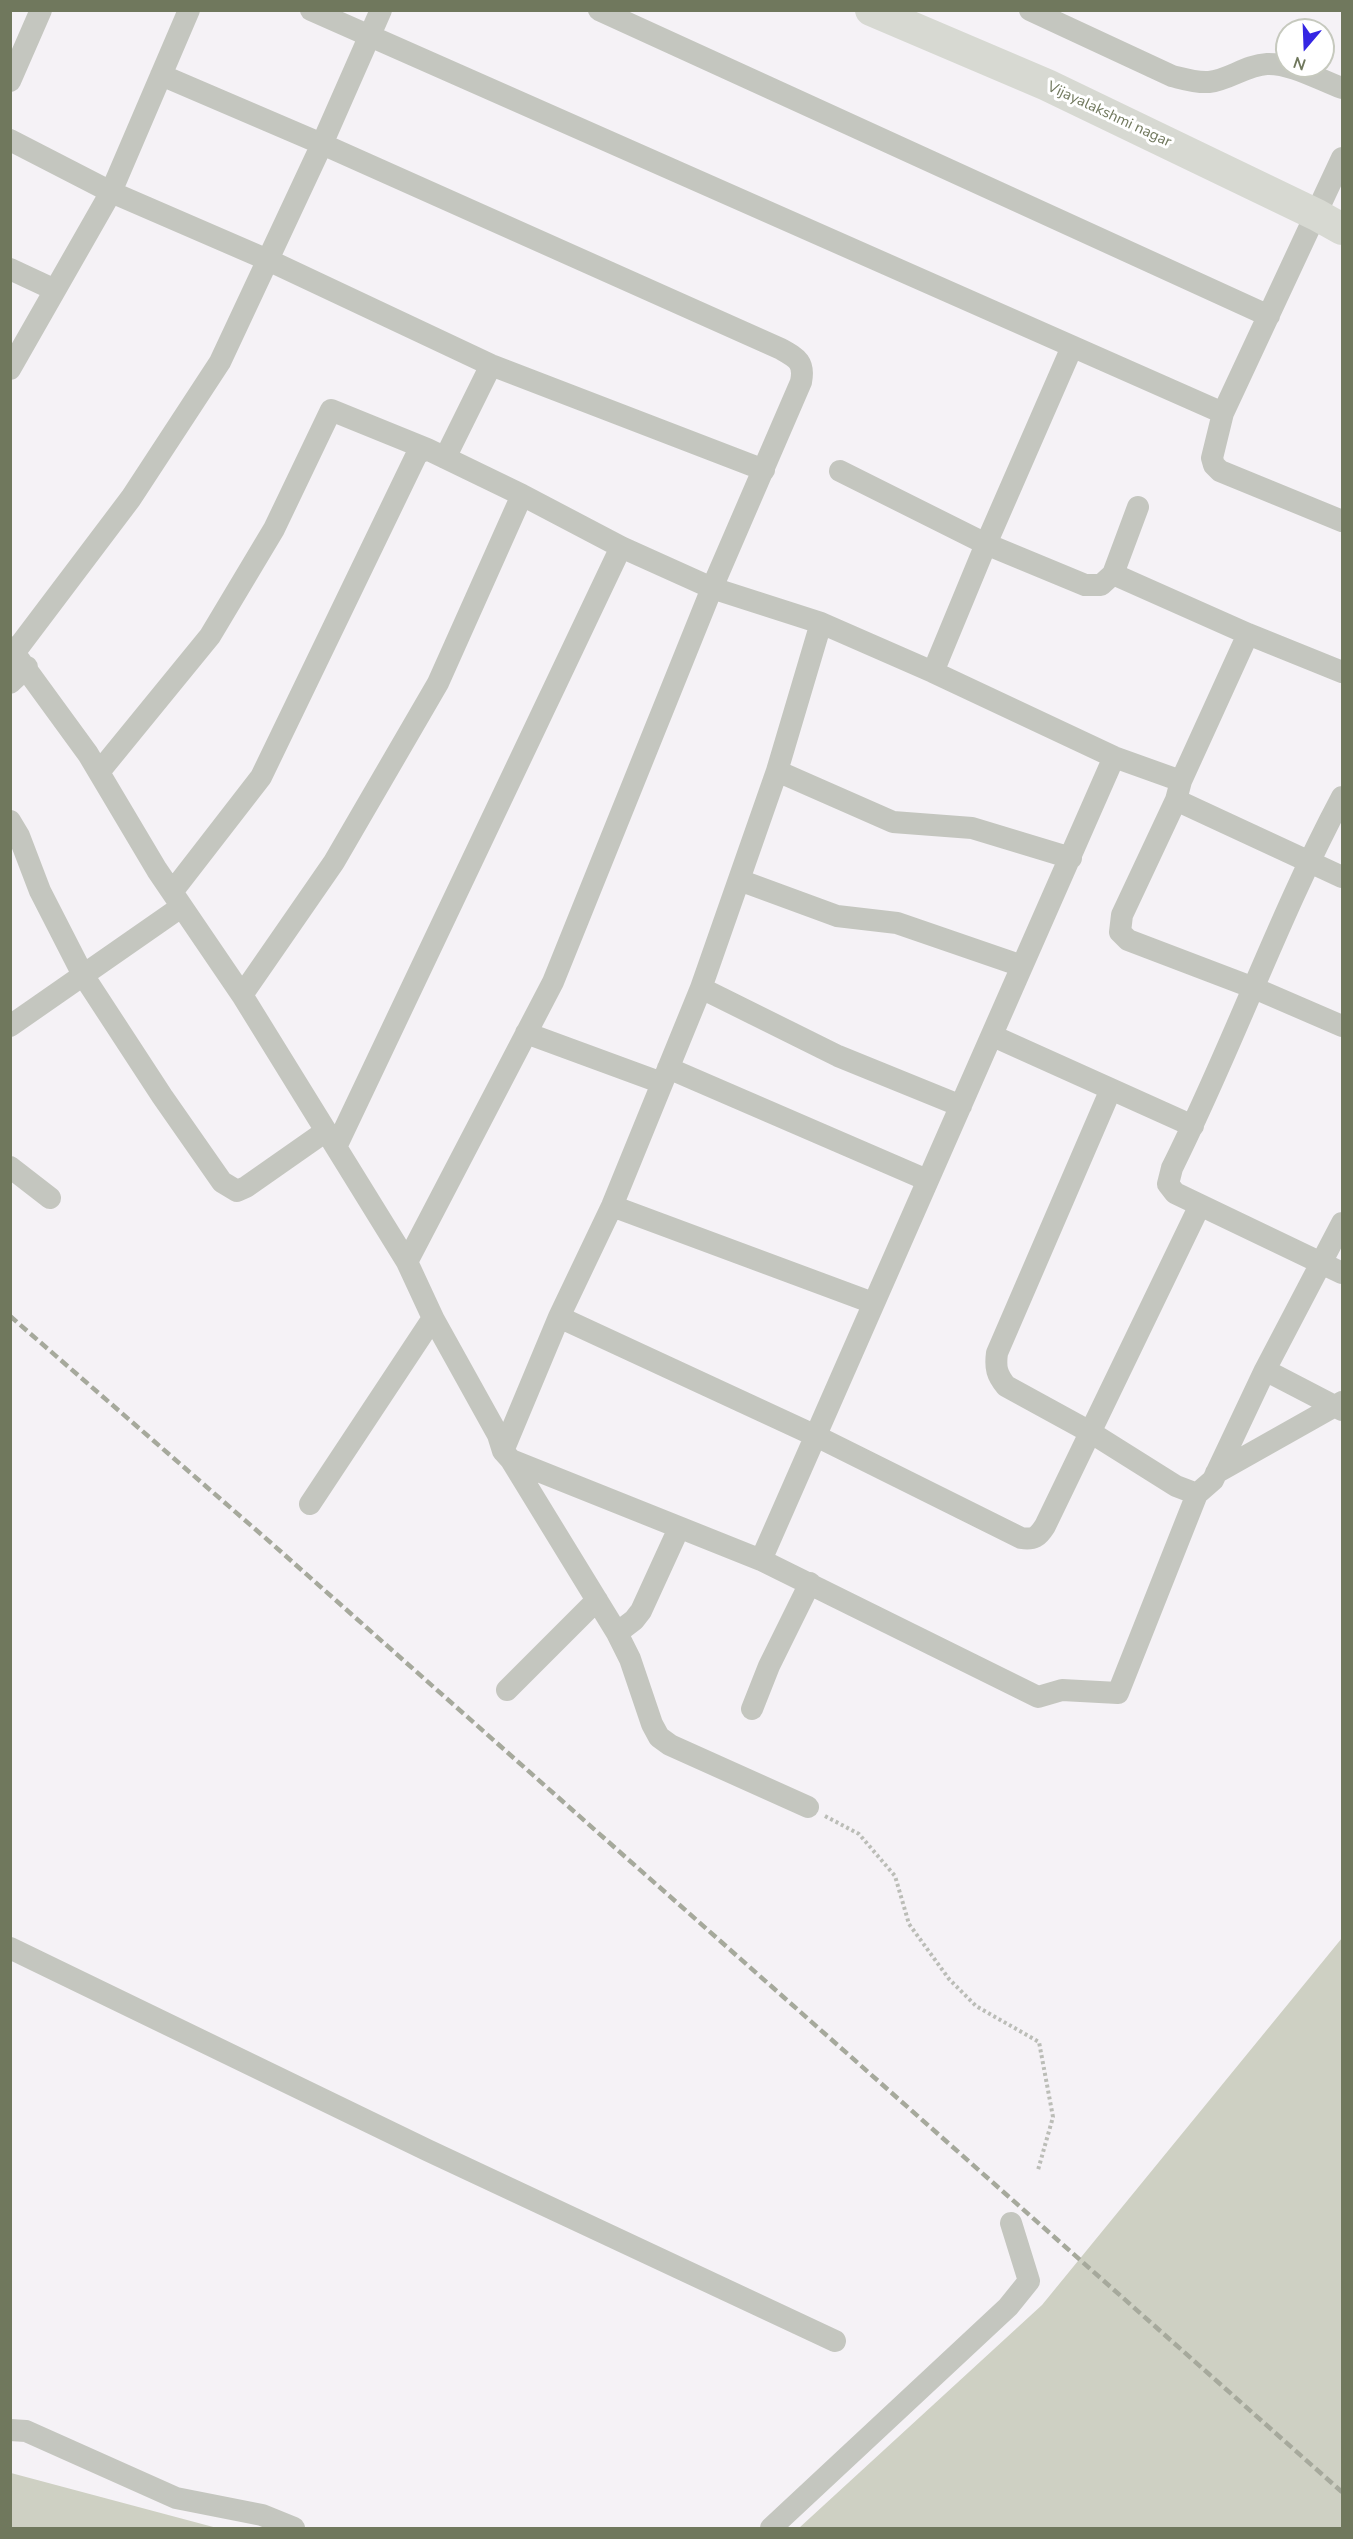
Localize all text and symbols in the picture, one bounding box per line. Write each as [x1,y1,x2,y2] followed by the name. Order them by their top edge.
[1275,18,1335,78] north arrow
[1291,51,1309,75] text: N
[1044,78,1174,152] street label: Vijayalakshmi nagar

